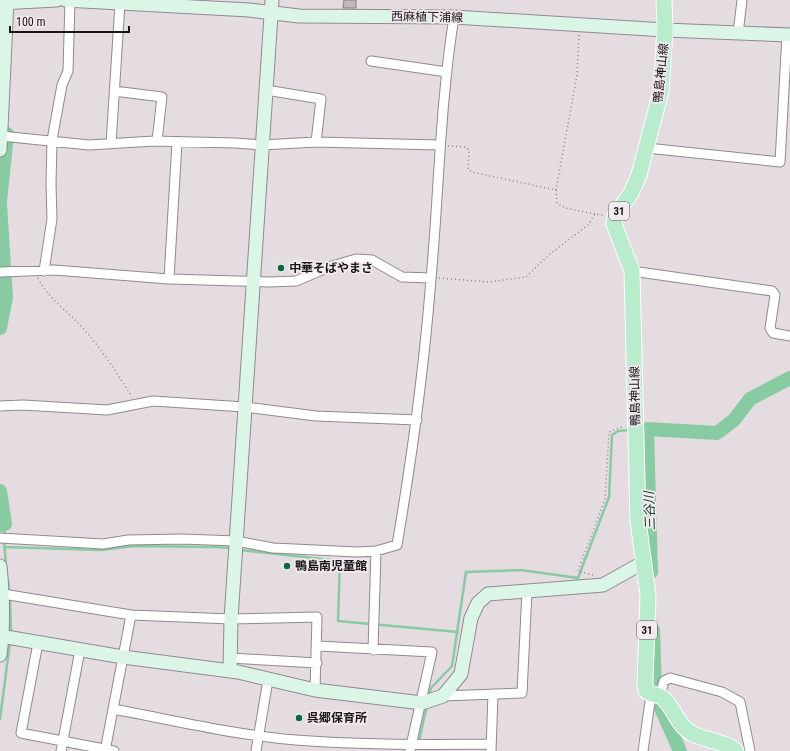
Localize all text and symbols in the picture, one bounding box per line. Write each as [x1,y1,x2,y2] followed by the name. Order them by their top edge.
[10,8,129,34] scale bar
[391,9,463,25] street label: 西麻植下浦線
[16,15,46,29] text: 100 m
[651,42,671,104] street label: 鴨島神山線
[609,202,629,220] road number: 31
[289,261,373,275] place label: 中華そばやまさ
[276,263,286,273] marker: 中華そばやまさ
[627,366,643,426] street label: 鴨島神山線
[641,489,658,531] water label: 三谷川
[295,559,367,573] place label: 鴨島南児童館
[282,561,292,571] marker: 鴨島南児童館
[637,621,657,639] road number: 31
[307,711,367,725] place label: 呉郷保育所
[294,713,304,723] marker: 呉郷保育所

